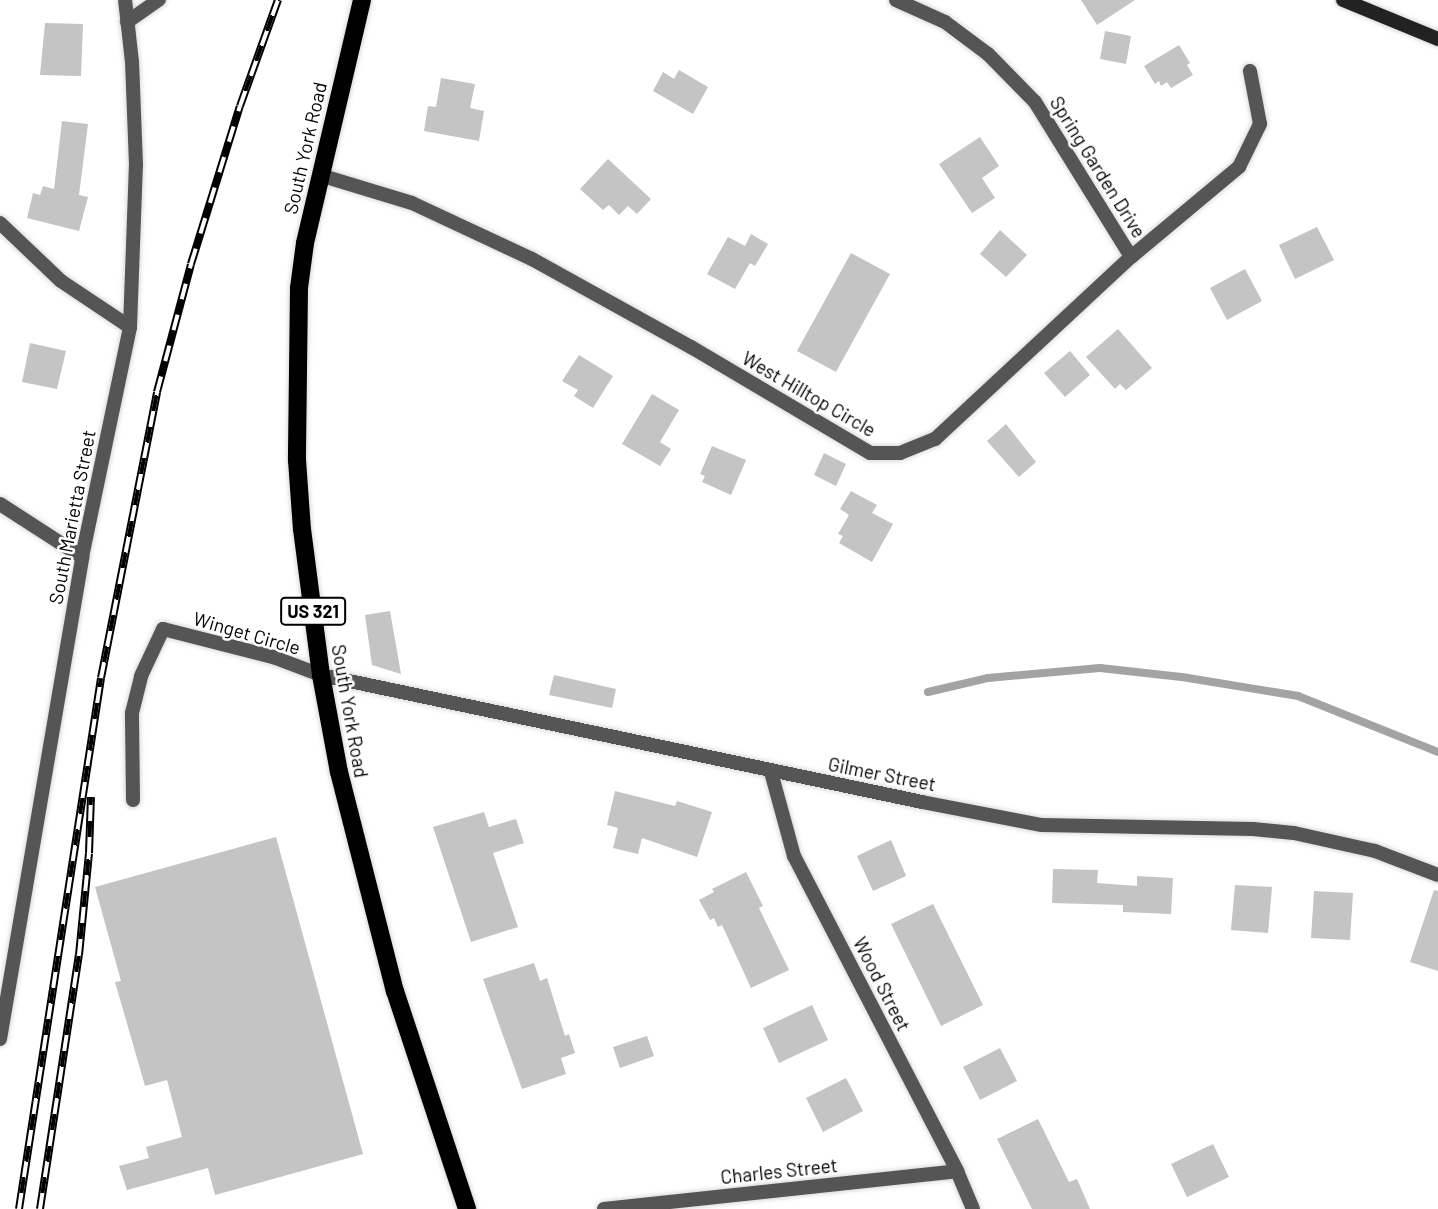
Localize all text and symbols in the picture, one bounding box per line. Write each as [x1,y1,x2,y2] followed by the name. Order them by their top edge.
[279,80,331,216] street label: South York Road
[1045,92,1151,242] street label: Spring Garden Drive
[738,347,880,441] street label: West Hilltop Circle
[44,428,100,606] street label: South Marietta Street
[280,596,346,626] road number: US 321
[191,607,303,659] street label: Winget Circle
[327,643,373,779] street label: South York Road
[826,752,938,796] street label: Gilmer Street
[849,933,915,1035] street label: Wood Street
[719,1154,839,1188] street label: Charles Street

